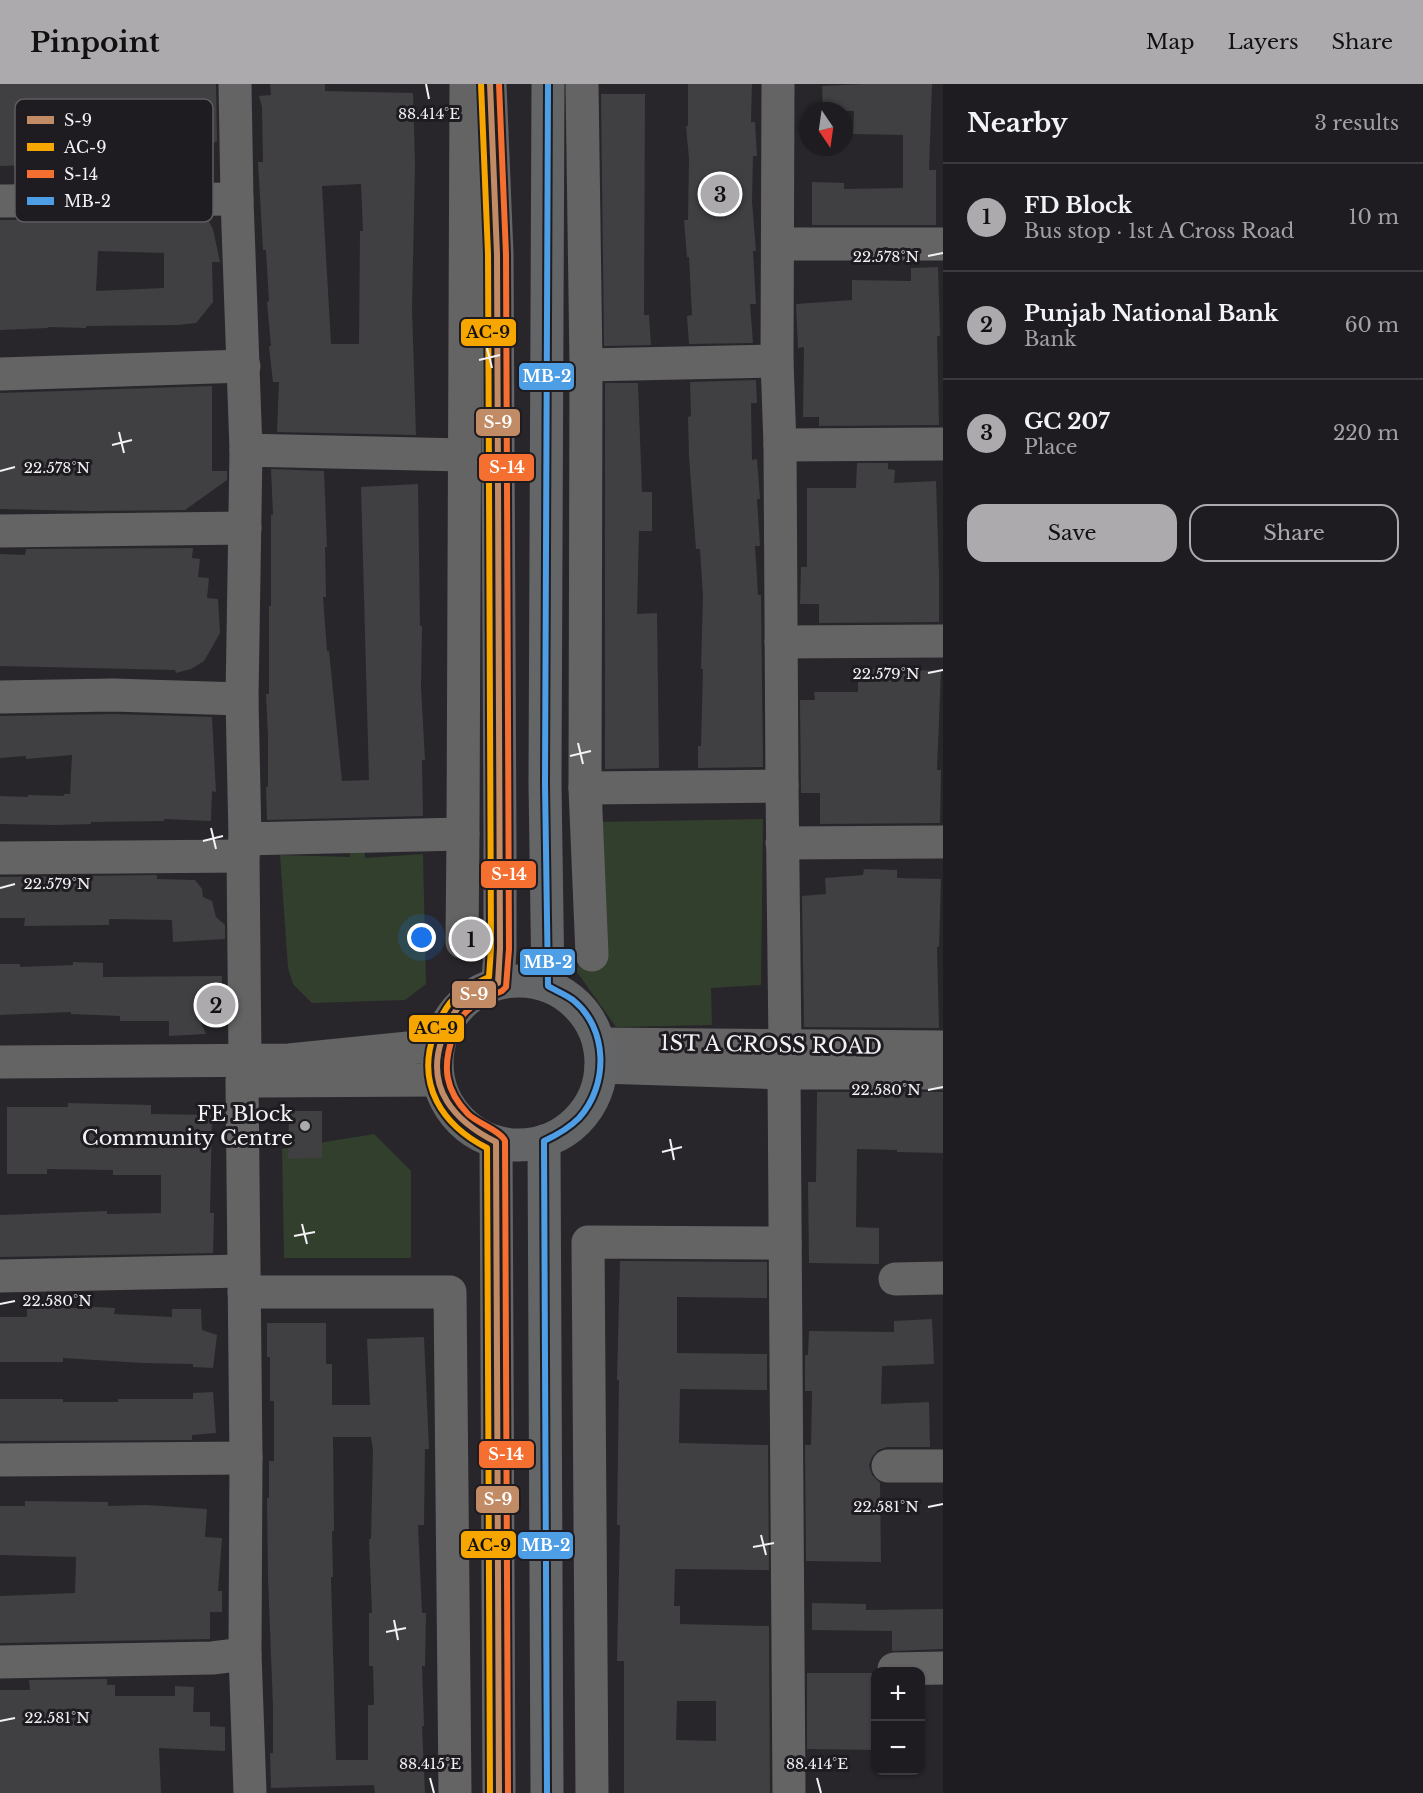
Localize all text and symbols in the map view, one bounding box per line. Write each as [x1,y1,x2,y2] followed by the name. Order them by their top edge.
[30,25,160,60] text: Pinpoint
[1146,29,1195,55] text: Map
[1228,29,1299,55] text: Layers
[1332,29,1393,55] text: Share
[15,99,213,222] legend
[799,102,853,156] north arrow
[398,104,460,123] text: 88.414°E
[967,107,1068,139] text: Nearby
[64,110,92,130] text: S-9
[1315,111,1399,135] text: 3 results
[63,137,107,157] text: AC-9
[64,164,98,184] text: S-14
[700,172,740,216] pin: 3
[64,191,111,211] text: MB-2
[1024,192,1132,219] text: FD Block
[982,205,991,229] text: 1
[1349,205,1399,229] text: 10 m
[1024,219,1294,243] text: Bus stop · 1st A Cross Road
[853,247,919,266] text: 22.578°N
[1024,300,1278,327] text: Punjab National Bank
[980,313,993,337] text: 2
[1345,313,1399,337] text: 60 m
[460,318,517,347] line badge: AC-9
[465,322,510,342] text: AC-9
[1024,327,1077,351] text: Bank
[518,362,575,391] line badge: MB-2
[523,366,571,386] text: MB-2
[475,408,521,437] line badge: S-9
[1024,408,1110,435] text: GC 207
[484,412,513,432] text: S-9
[980,421,993,445] text: 3
[1333,421,1399,445] text: 220 m
[1024,435,1078,459] text: Place
[478,453,535,482] line badge: S-14
[489,457,525,477] text: S-14
[24,458,90,477] text: 22.578°N
[967,504,1177,562] button: Save
[1189,504,1399,562] button: Share
[853,664,919,683] text: 22.579°N
[480,860,537,889] line badge: S-14
[491,864,527,884] text: S-14
[24,874,90,893] text: 22.579°N
[452,916,490,962] pin: 1
[407,923,436,952] your location
[519,948,576,976] line badge: MB-2
[524,952,572,972] text: MB-2
[451,980,497,1009] line badge: S-9
[196,982,236,1028] pin: 2
[460,984,489,1004] text: S-9
[408,1014,465,1043] line badge: AC-9
[413,1018,458,1038] text: AC-9
[660,1030,882,1060] street label: 1ST A CROSS ROAD
[851,1080,921,1099] text: 22.580°N
[82,1101,293,1151] place label: FE Block Community Centre
[298,1119,312,1133] marker: FE Block Community Centre
[22,1291,92,1310] text: 22.580°N
[478,1440,535,1469] line badge: S-14
[488,1444,524,1464] text: S-14
[475,1485,520,1514] line badge: S-9
[484,1489,513,1509] text: S-9
[853,1497,919,1516] text: 22.581°N
[460,1530,517,1559] line badge: AC-9
[517,1531,574,1560] line badge: MB-2
[466,1535,511,1555] text: AC-9
[522,1535,570,1555] text: MB-2
[871,1667,925,1775] map controls
[871,1667,925,1721] button: +
[24,1708,90,1727] text: 22.581°N
[871,1721,925,1775] button: −
[399,1754,461,1773] text: 88.415°E
[786,1754,848,1773] text: 88.414°E

